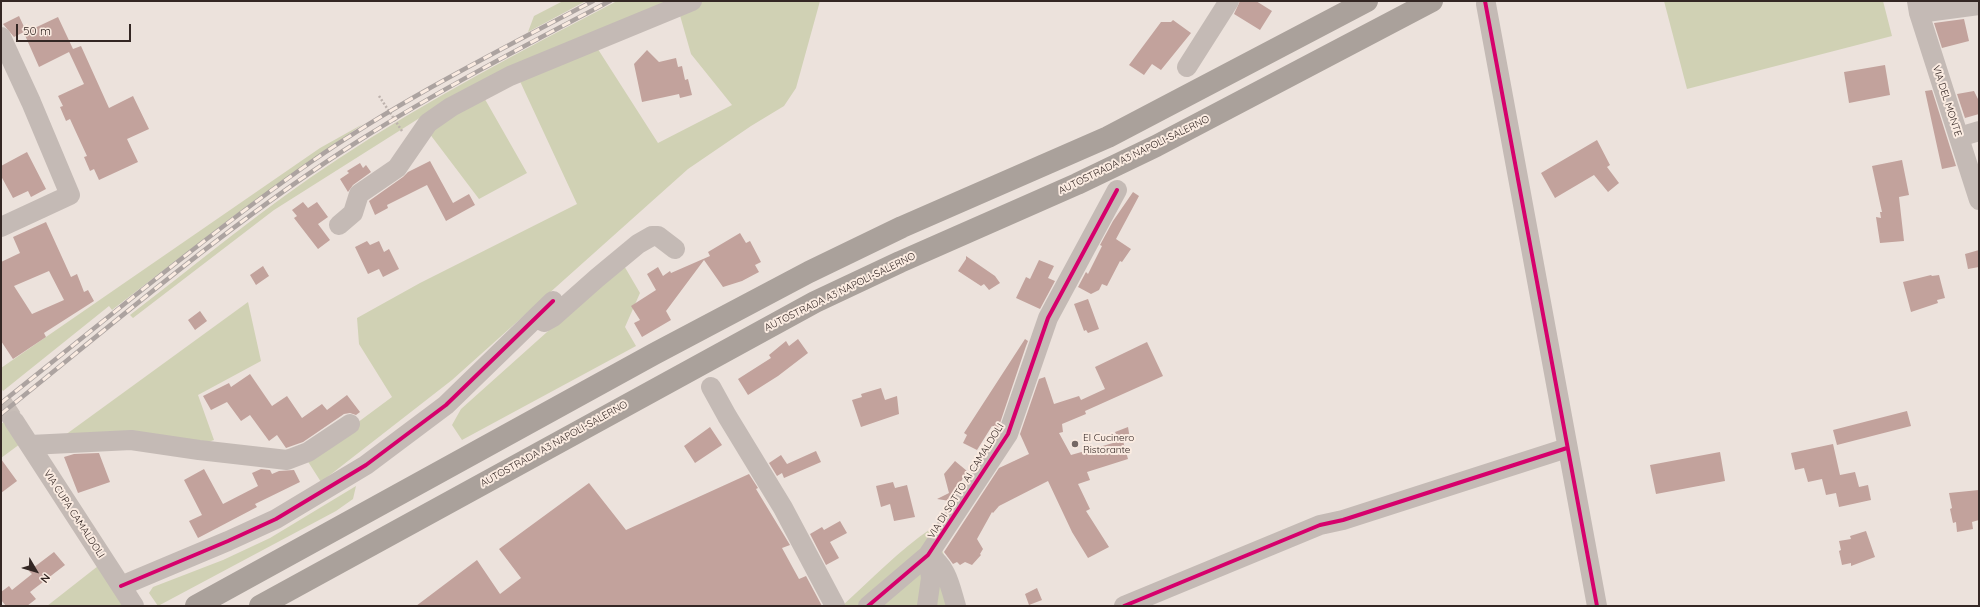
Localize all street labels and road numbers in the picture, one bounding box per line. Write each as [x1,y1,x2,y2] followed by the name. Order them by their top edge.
[1930,64,1964,138] street label: VIA DEL MONTE
[1057,113,1211,197] street label: AUTOSTRADA A3 NAPOLI-SALERNO
[763,250,917,334] street label: AUTOSTRADA A3 NAPOLI-SALERNO
[478,398,630,490] street label: AUTOSTRADA A3 NAPOLI-SALERNO
[925,421,1007,541] street label: VIA DI SOTTO AI CAMALDOLI
[41,468,107,560] street label: VIA CUPA CAMALDOLI

